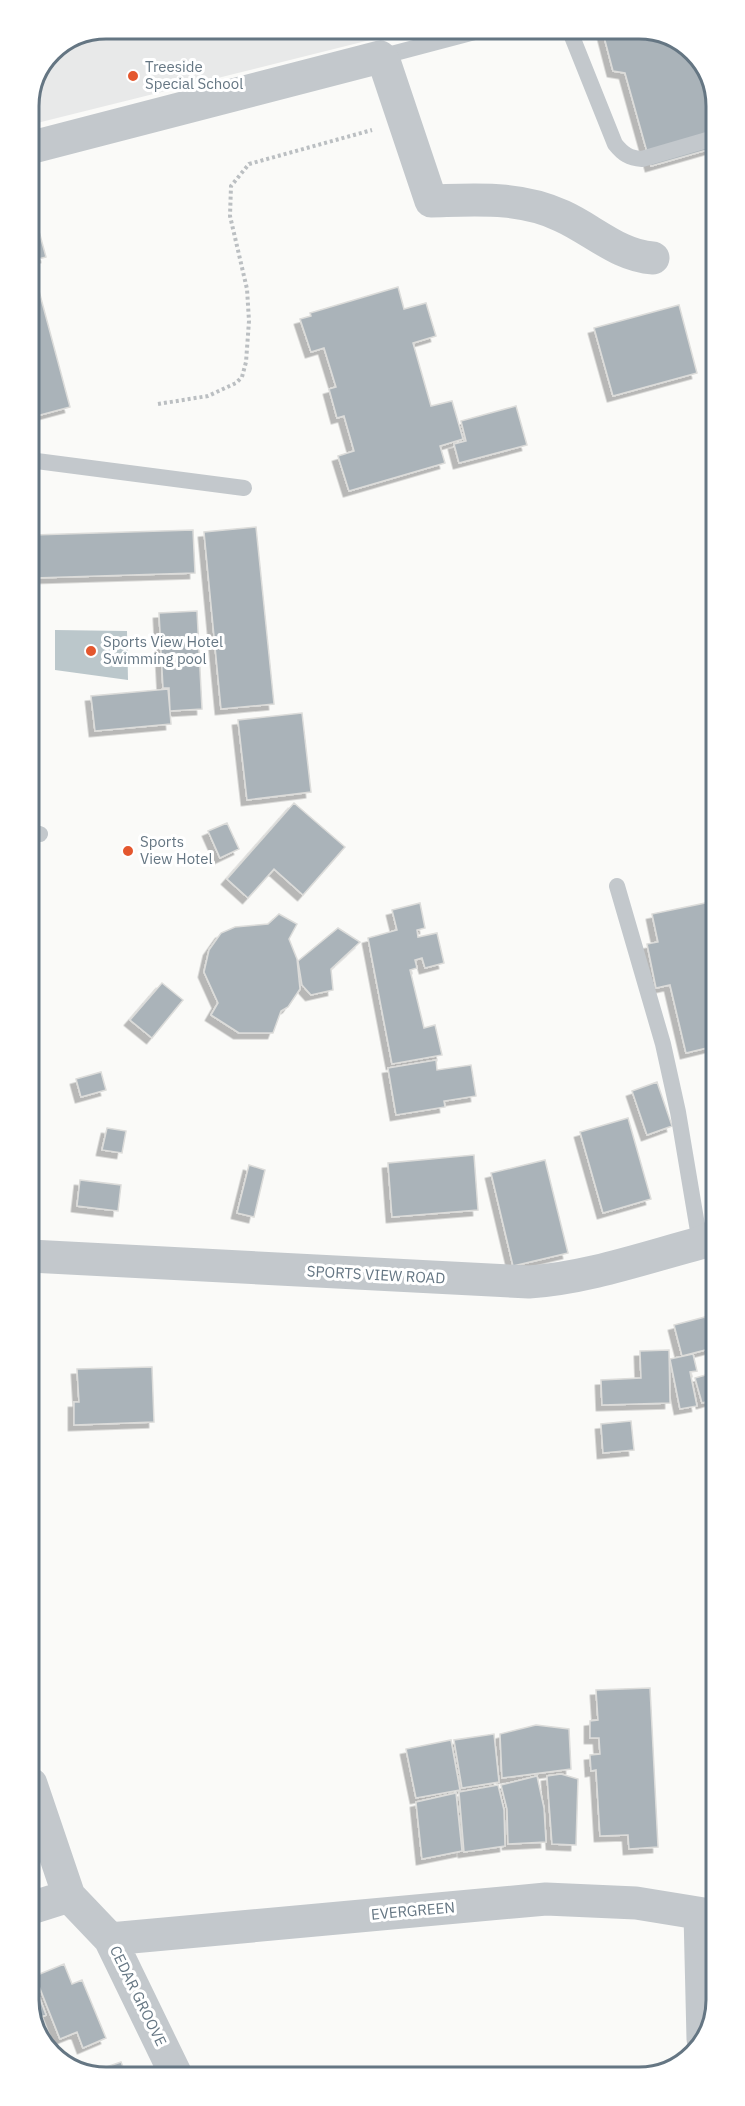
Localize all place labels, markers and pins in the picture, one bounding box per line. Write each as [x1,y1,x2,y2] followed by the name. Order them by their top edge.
[145,57,243,93] place label: Treeside Special School
[126,69,140,83] marker: Treeside Special School
[103,632,223,668] place label: Sports View Hotel Swimming pool
[84,644,98,658] marker: Sports View Hotel Swimming pool
[140,832,213,868] place label: Sports View Hotel
[121,844,135,858] marker: Sports View Hotel

